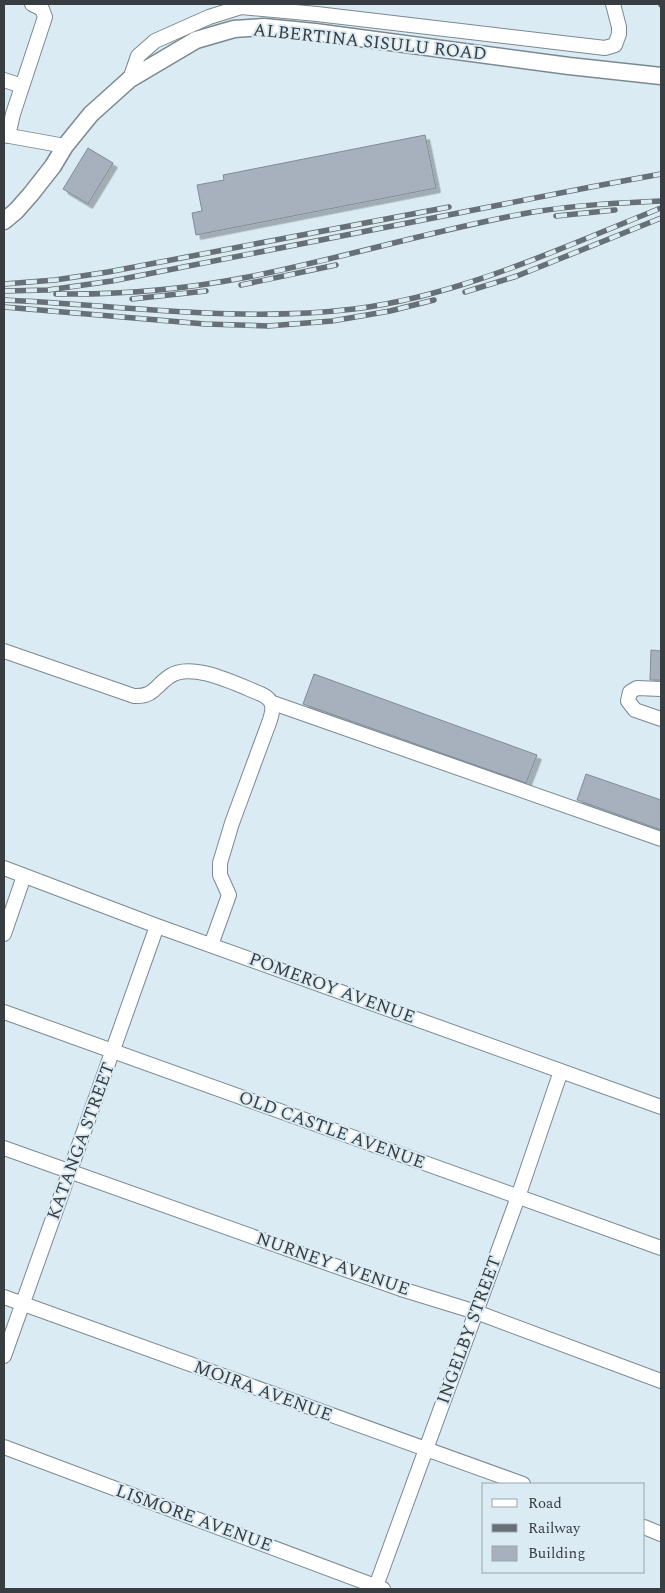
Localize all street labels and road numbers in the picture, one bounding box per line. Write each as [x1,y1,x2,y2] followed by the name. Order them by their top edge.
[252,16,488,68] street label: ALBERTINA SISULU ROAD
[245,945,419,1031] street label: POMEROY AVENUE
[40,1059,122,1223] street label: KATANGA STREET
[235,1084,429,1176] street label: OLD CASTLE AVENUE
[252,1225,414,1303] street label: NURNEY AVENUE
[430,1252,508,1408] street label: INGELBY STREET
[190,1353,336,1429] street label: MOIRA AVENUE
[112,1477,276,1559] street label: LISMORE AVENUE

